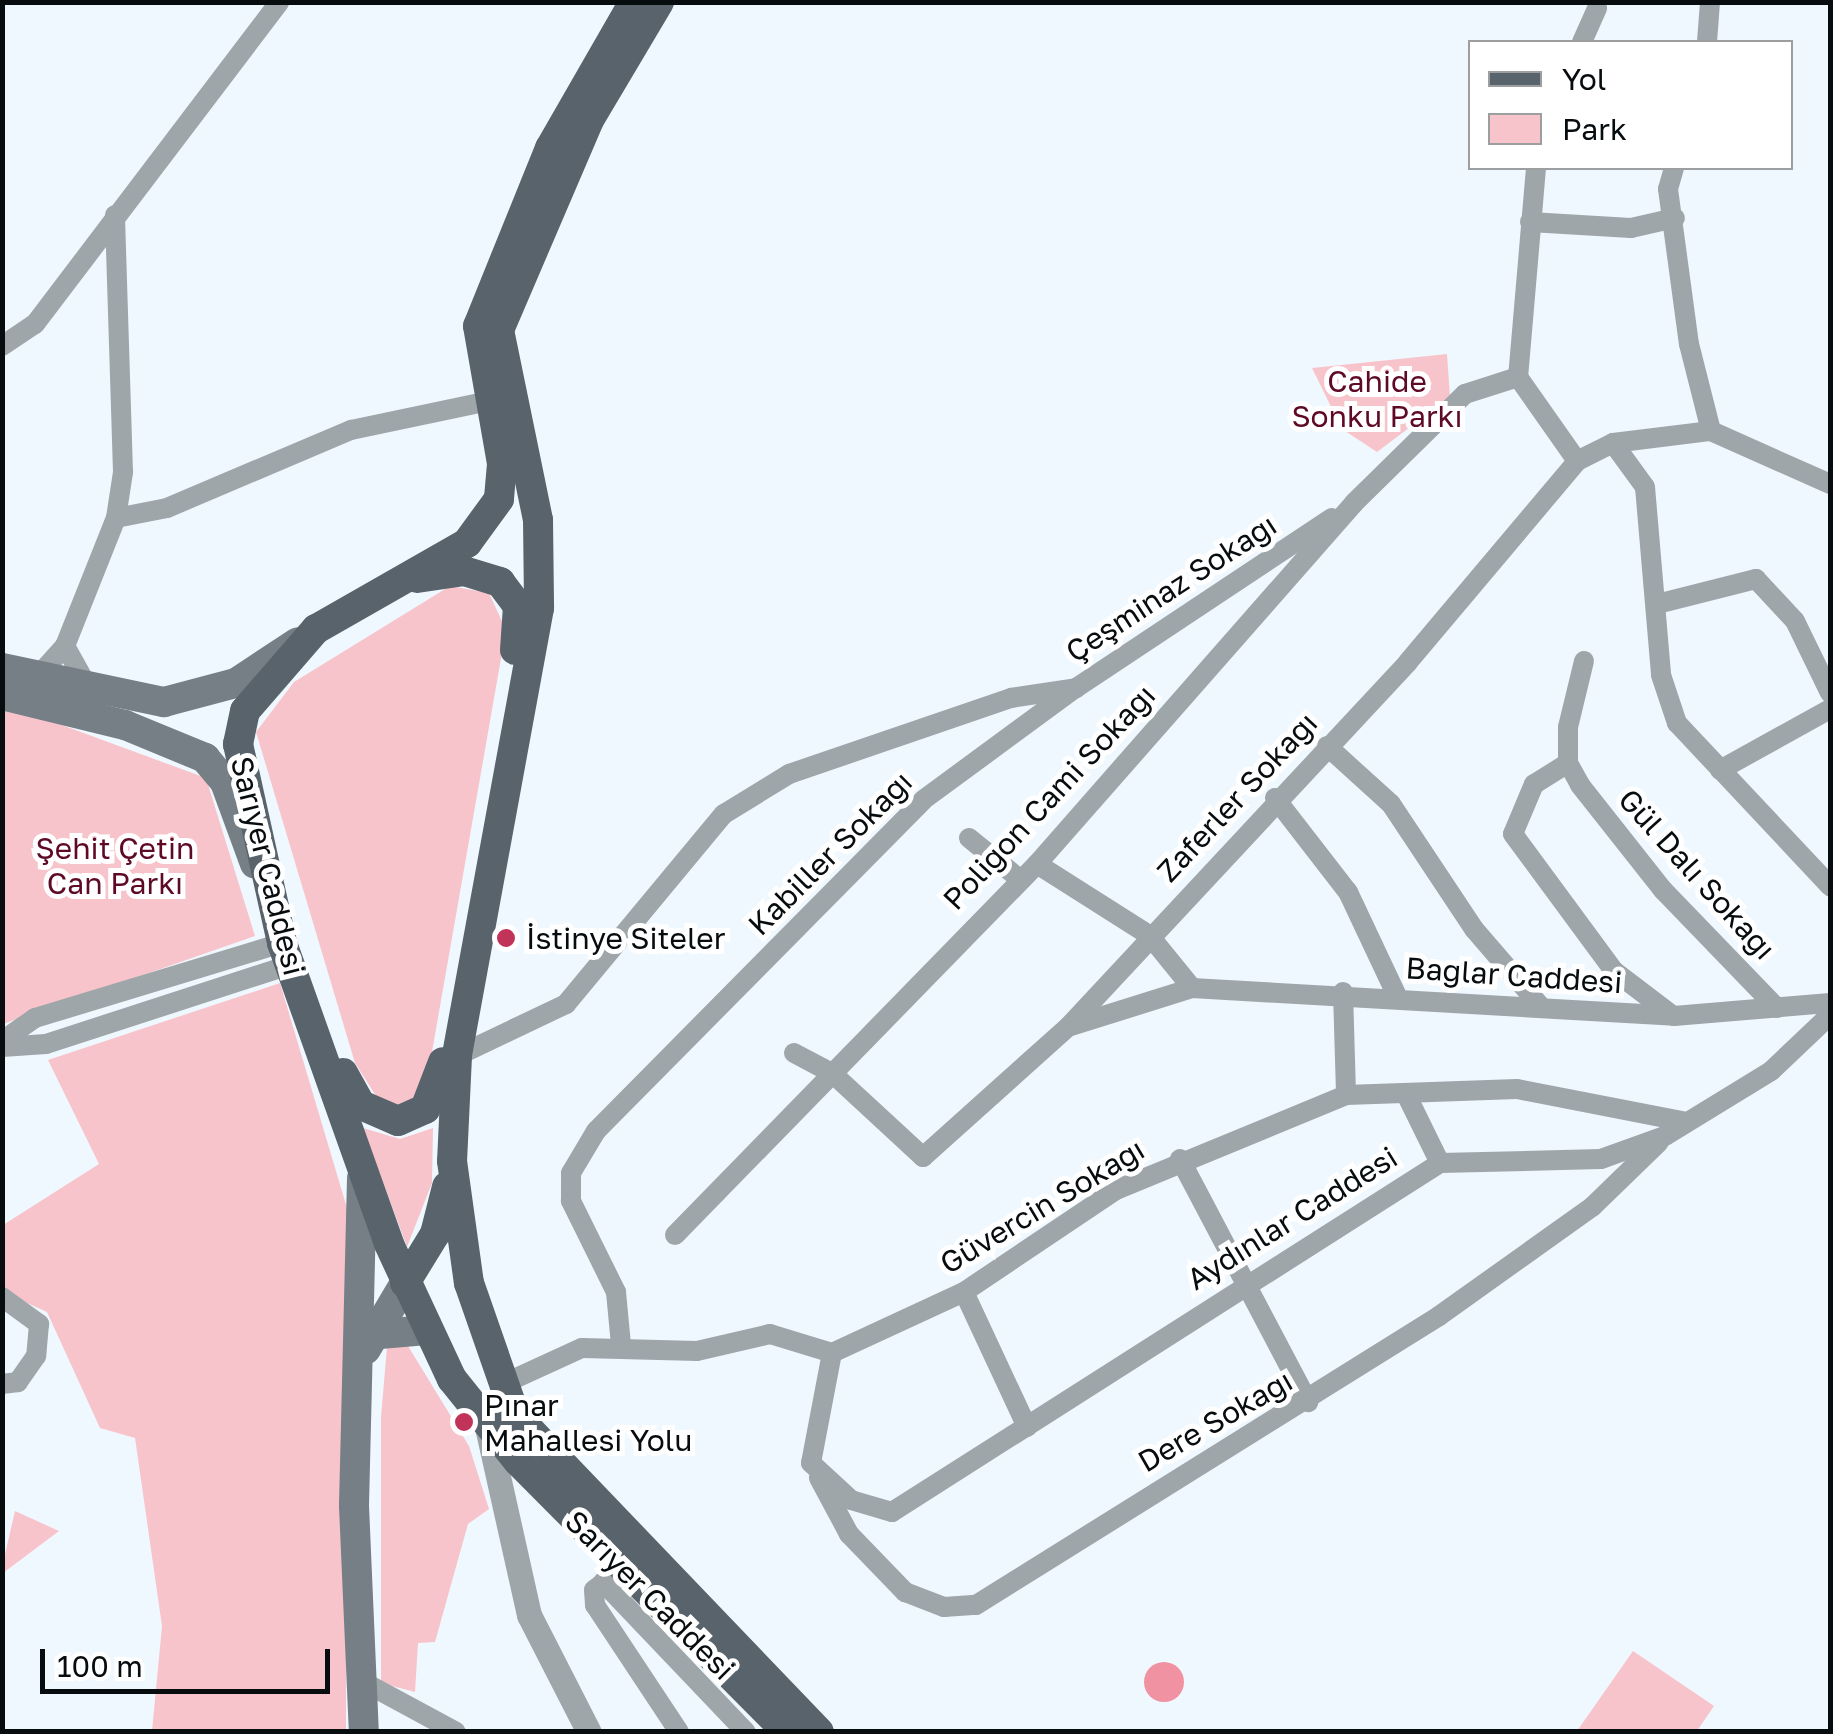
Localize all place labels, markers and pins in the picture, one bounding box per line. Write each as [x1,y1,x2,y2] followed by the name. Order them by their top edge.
[526,920,725,956] place label: İstinye Siteler
[495,927,517,949] marker: İstinye Siteler
[484,1387,692,1458] place label: Pınar Mahallesi Yolu
[453,1411,475,1433] marker: Pınar Mahallesi Yolu

